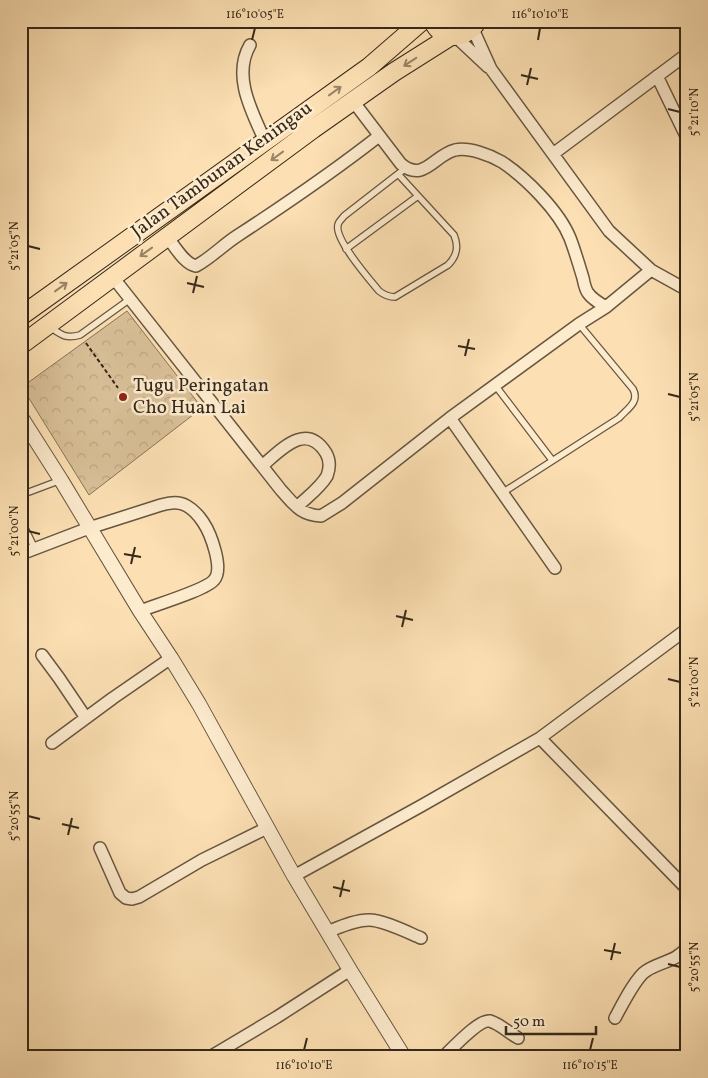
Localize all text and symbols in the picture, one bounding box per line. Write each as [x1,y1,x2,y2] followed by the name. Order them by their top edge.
[226,7,284,23] text: 116°10'05"E
[512,7,568,23] text: 116°10'10"E
[403,57,417,67] one-way arrow
[328,86,342,96] one-way arrow
[687,88,703,136] text: 5°21'10"N
[126,95,318,245] street label: Jalan Tambunan Keningau
[271,150,284,161] one-way arrow
[7,221,23,271] text: 5°21'05"N
[139,247,153,257] one-way arrow
[54,282,68,292] one-way arrow
[687,372,703,422] text: 5°21'05"N
[133,373,269,421] place label: Tugu Peringatan Cho Huan Lai
[117,391,129,403] marker: Tugu Peringatan Cho Huan Lai
[7,505,23,556] text: 5°21'00"N
[687,656,703,707] text: 5°21'00"N
[7,791,23,841] text: 5°20'55"N
[687,942,703,992] text: 5°20'55"N
[506,1003,596,1035] scale bar
[513,1012,545,1033] text: 50 m
[276,1058,332,1074] text: 116°10'10"E
[562,1058,618,1074] text: 116°10'15"E

